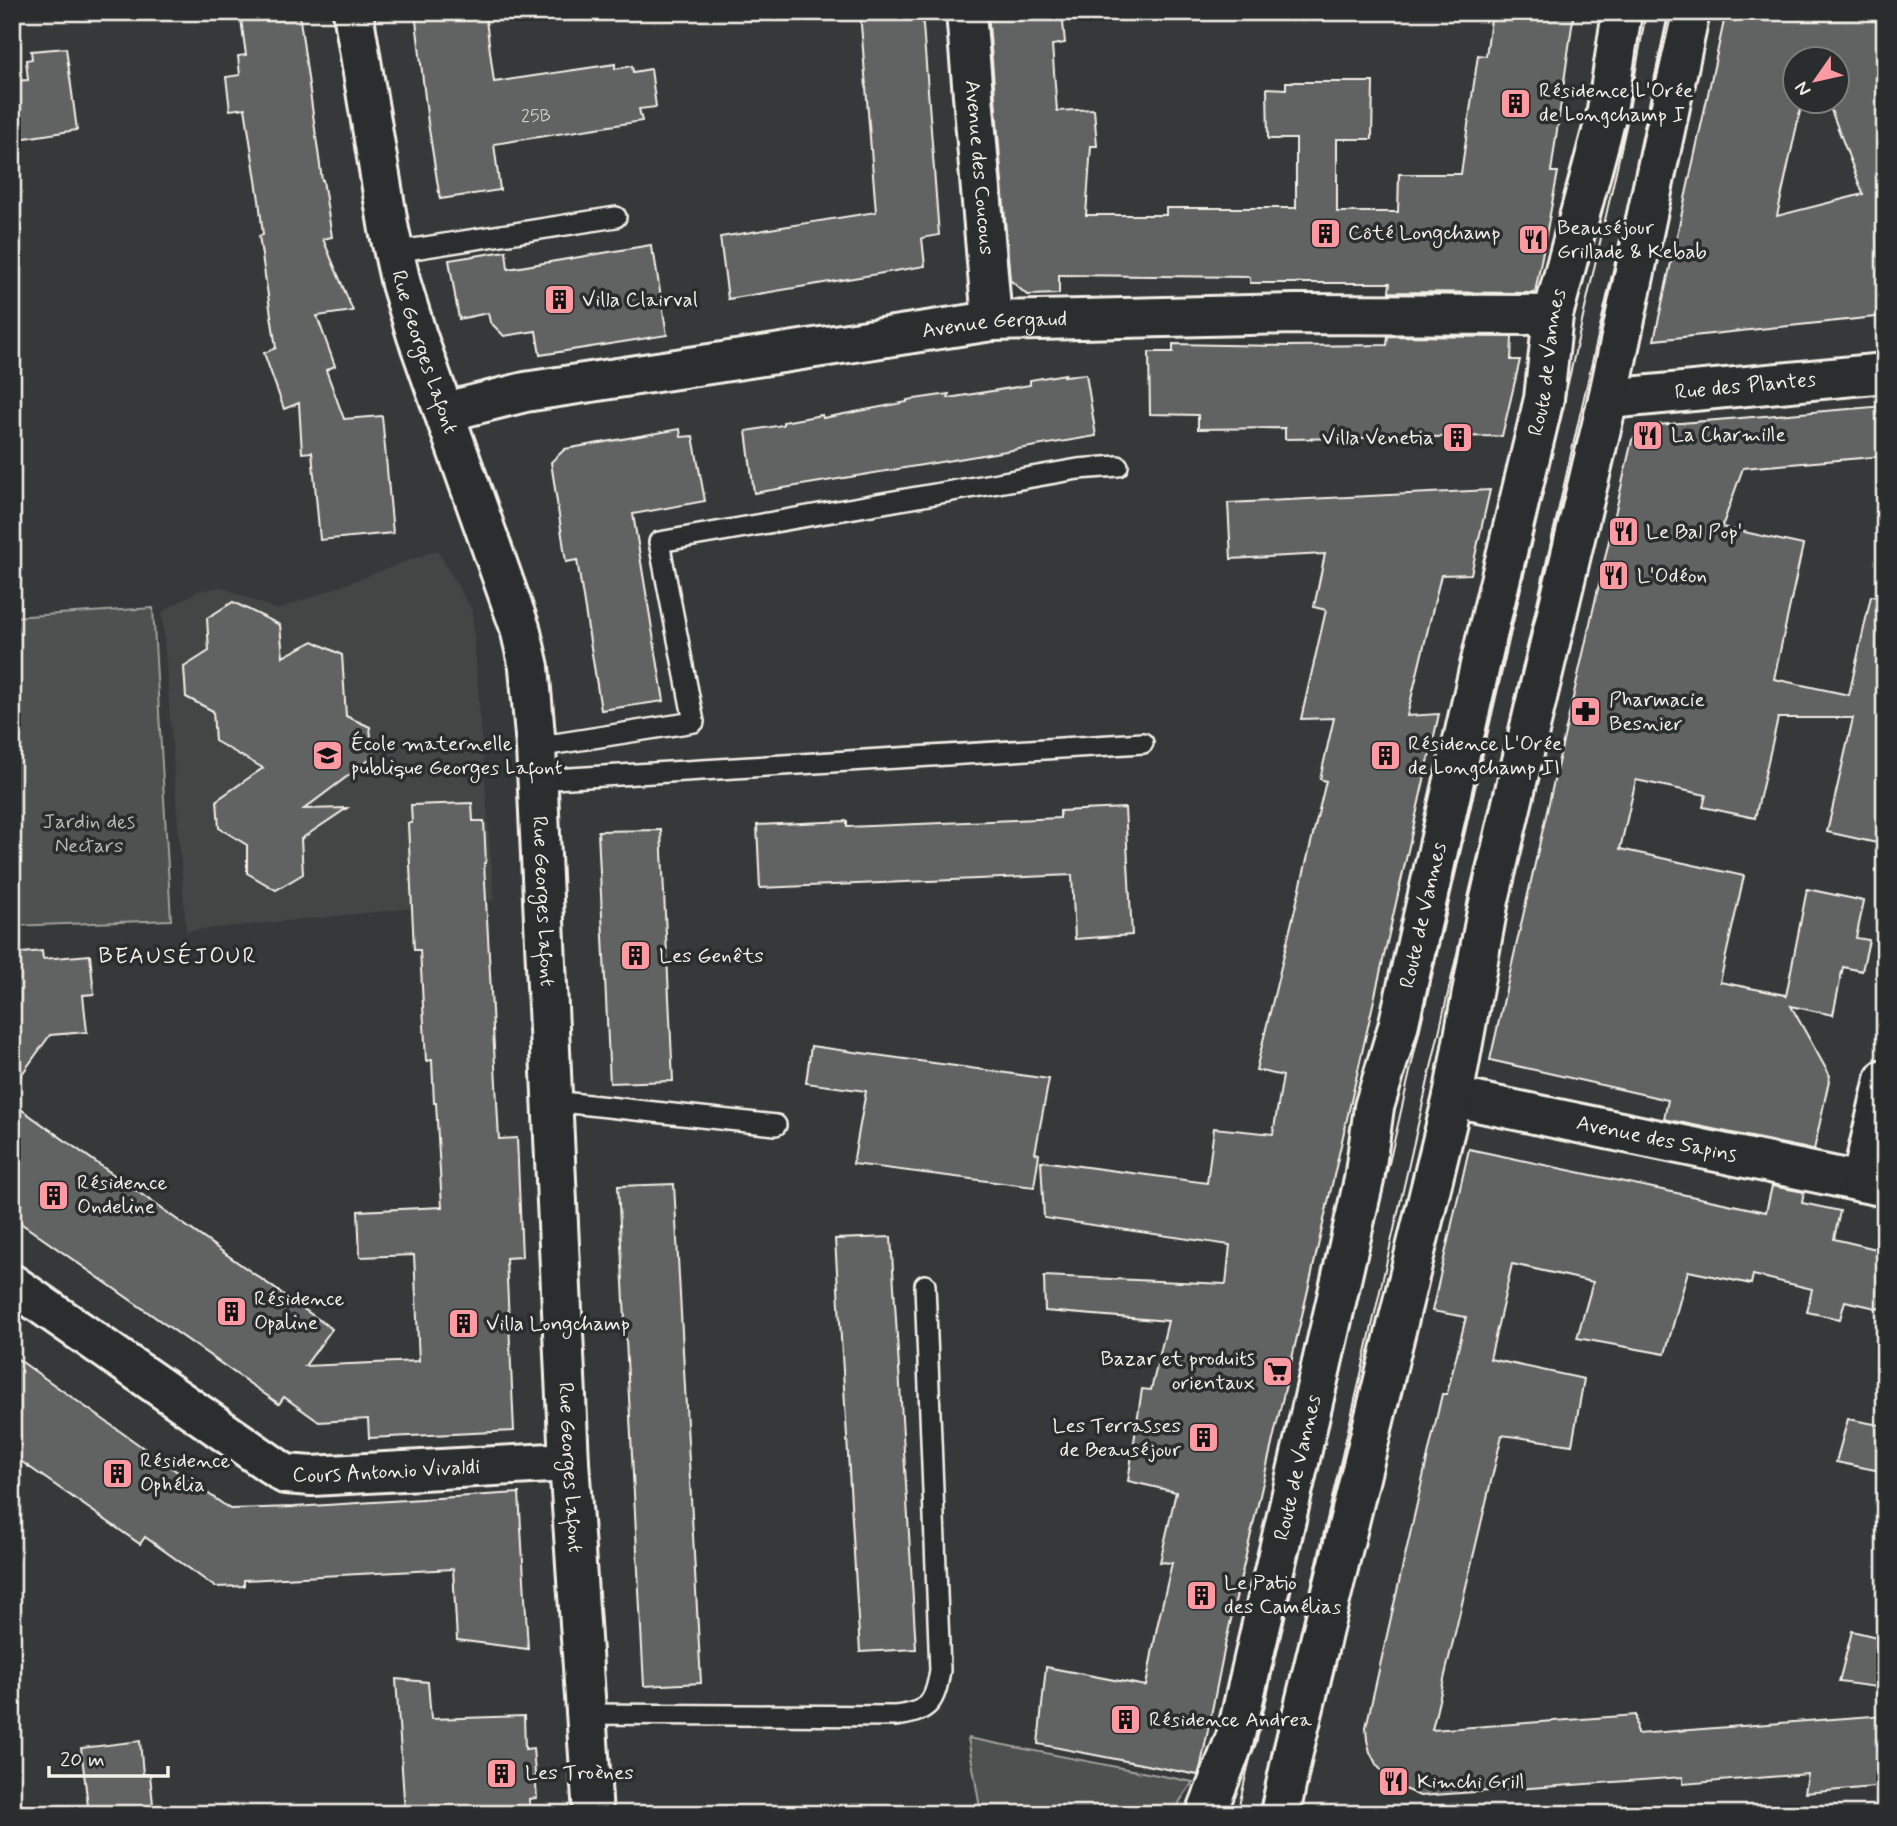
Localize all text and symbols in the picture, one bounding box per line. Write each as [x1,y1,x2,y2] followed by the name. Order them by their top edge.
[1782,46,1852,116] north arrow
[1789,76,1817,101] text: N
[1539,77,1693,129] place label: Résidence L'Orée de Longchamp I
[958,79,1000,256] street label: Avenue des Coucous
[1499,86,1533,120] building icon: Résidence L'Orée de Longchamp I
[521,104,551,128] house number: 25B
[1557,214,1707,266] place label: Beauséjour Grillade & Kebab
[1308,216,1342,250] building icon: Côté Longchamp
[1348,219,1501,248] place label: Côté Longchamp
[1517,223,1551,257] restaurant icon: Beauséjour Grillade & Kebab
[384,268,464,438] street label: Rue Georges Lafont
[542,283,576,317] building icon: Villa Clairval
[1522,285,1573,439] street label: Route de Vannes
[582,286,698,314] place label: Villa Clairval
[920,305,1067,345] street label: Avenue Gergaud
[1674,366,1817,407] street label: Rue des Plantes
[1631,418,1665,452] restaurant icon: La Charmille
[1440,421,1474,455] building icon: Villa Venetia
[1671,421,1786,449] place label: La Charmille
[1322,424,1434,452] place label: Villa Venetia
[1606,515,1640,549] restaurant icon: Le Bal Pop'
[1646,518,1742,546] place label: Le Bal Pop'
[1597,559,1631,593] restaurant icon: L'Odéon
[1637,562,1707,590] place label: L'Odéon
[1609,686,1705,738] place label: Pharmacie Besnier
[1569,695,1603,729] pharmacy icon: Pharmacie Besnier
[351,730,563,784] place label: École maternelle publique Georges Lafont
[1408,730,1562,782] place label: Résidence L'Orée de Longchamp II
[311,739,345,773] school or university icon: École maternelle publique Georges Lafont
[1368,739,1402,773] building icon: Résidence L'Orée de Longchamp II
[43,808,135,860] park label: Jardin des Nectars
[525,815,561,987] street label: Rue Georges Lafont
[1393,839,1453,991] street label: Route de Vannes
[619,939,653,973] building icon: Les Genêts
[98,941,258,972] district label: BEAUSÉJOUR
[659,942,764,970] place label: Les Genêts
[1574,1109,1739,1170] street label: Avenue des Sapins
[77,1169,168,1221] place label: Résidence Ondeline
[37,1178,71,1212] building icon: Résidence Ondeline
[254,1285,345,1337] place label: Résidence Opaline
[214,1294,248,1328] building icon: Résidence Opaline
[446,1307,480,1341] building icon: Villa Longchamp
[486,1310,630,1339] place label: Villa Longchamp
[1101,1345,1255,1397] place label: Bazar et produits orientaux
[1261,1354,1295,1388] supermarket icon: Bazar et produits orientaux
[551,1382,589,1554] street label: Rue Georges Lafont
[1268,1392,1328,1543] street label: Route de Vannes
[1053,1412,1181,1464] place label: Les Terrasses de Beauséjour
[1187,1421,1221,1455] building icon: Les Terrasses de Beauséjour
[140,1447,231,1499] place label: Résidence Ophélia
[291,1453,481,1490] street label: Cours Antonio Vivaldi
[100,1456,134,1490] building icon: Résidence Ophélia
[1224,1569,1341,1621] place label: Le Patio des Camélias
[1184,1578,1218,1612] building icon: Le Patio des Camélias
[1109,1703,1143,1737] building icon: Résidence Andrea
[1149,1706,1312,1734] place label: Résidence Andrea
[49,1735,168,1779] scale bar
[60,1746,105,1774] text: 20 m
[485,1756,519,1790] building icon: Les Troènes
[525,1759,634,1787] place label: Les Troènes
[1377,1765,1411,1799] restaurant icon: Kimchi Grill
[1417,1768,1524,1796] place label: Kimchi Grill

